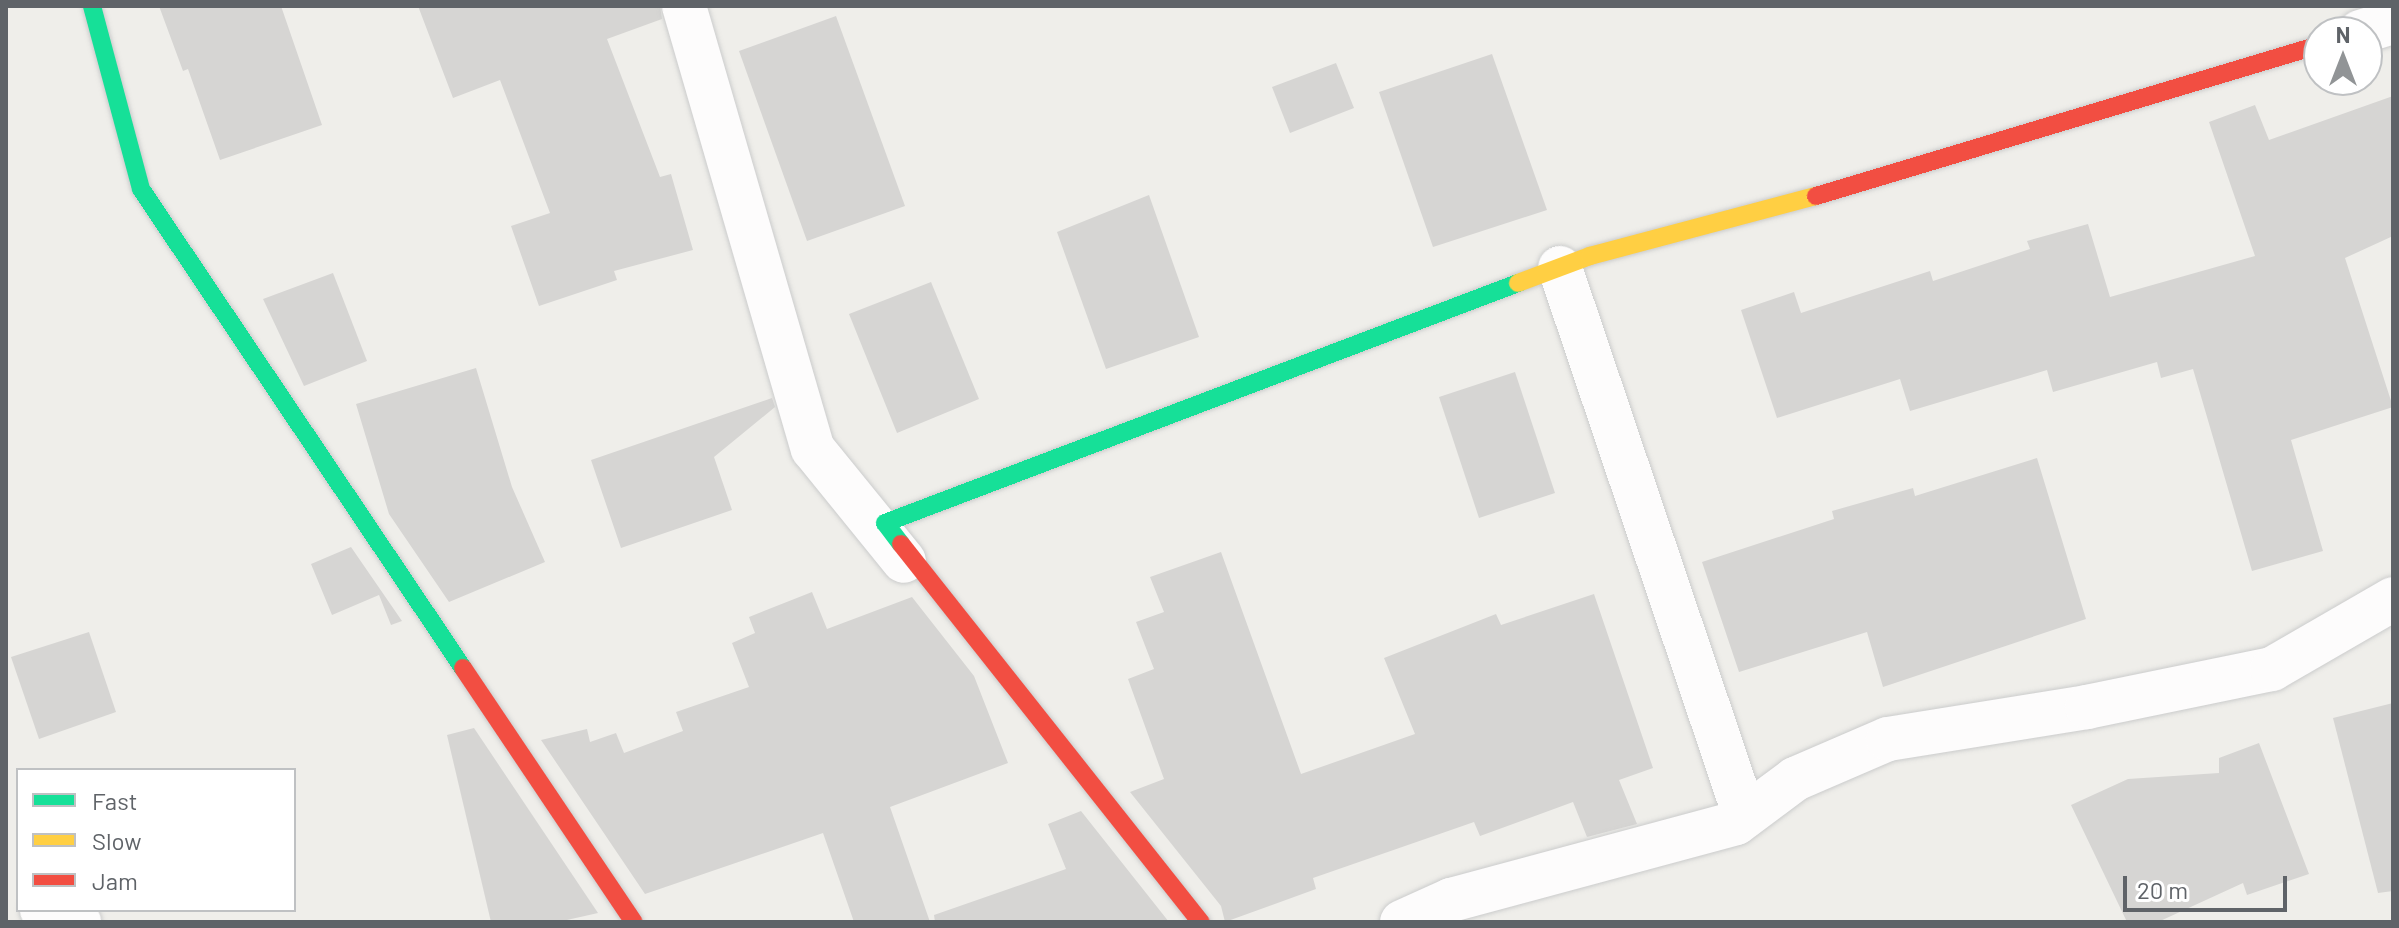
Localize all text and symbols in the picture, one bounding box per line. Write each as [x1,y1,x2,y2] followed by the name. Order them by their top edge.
[2303,16,2383,96] north arrow
[2336,21,2350,47] text: N
[16,768,296,912] legend
[92,786,137,815] text: Fast
[92,826,141,855] text: Slow
[2127,860,2291,910] scale bar
[92,866,138,895] text: Jam
[2137,875,2188,904] text: 20 m

